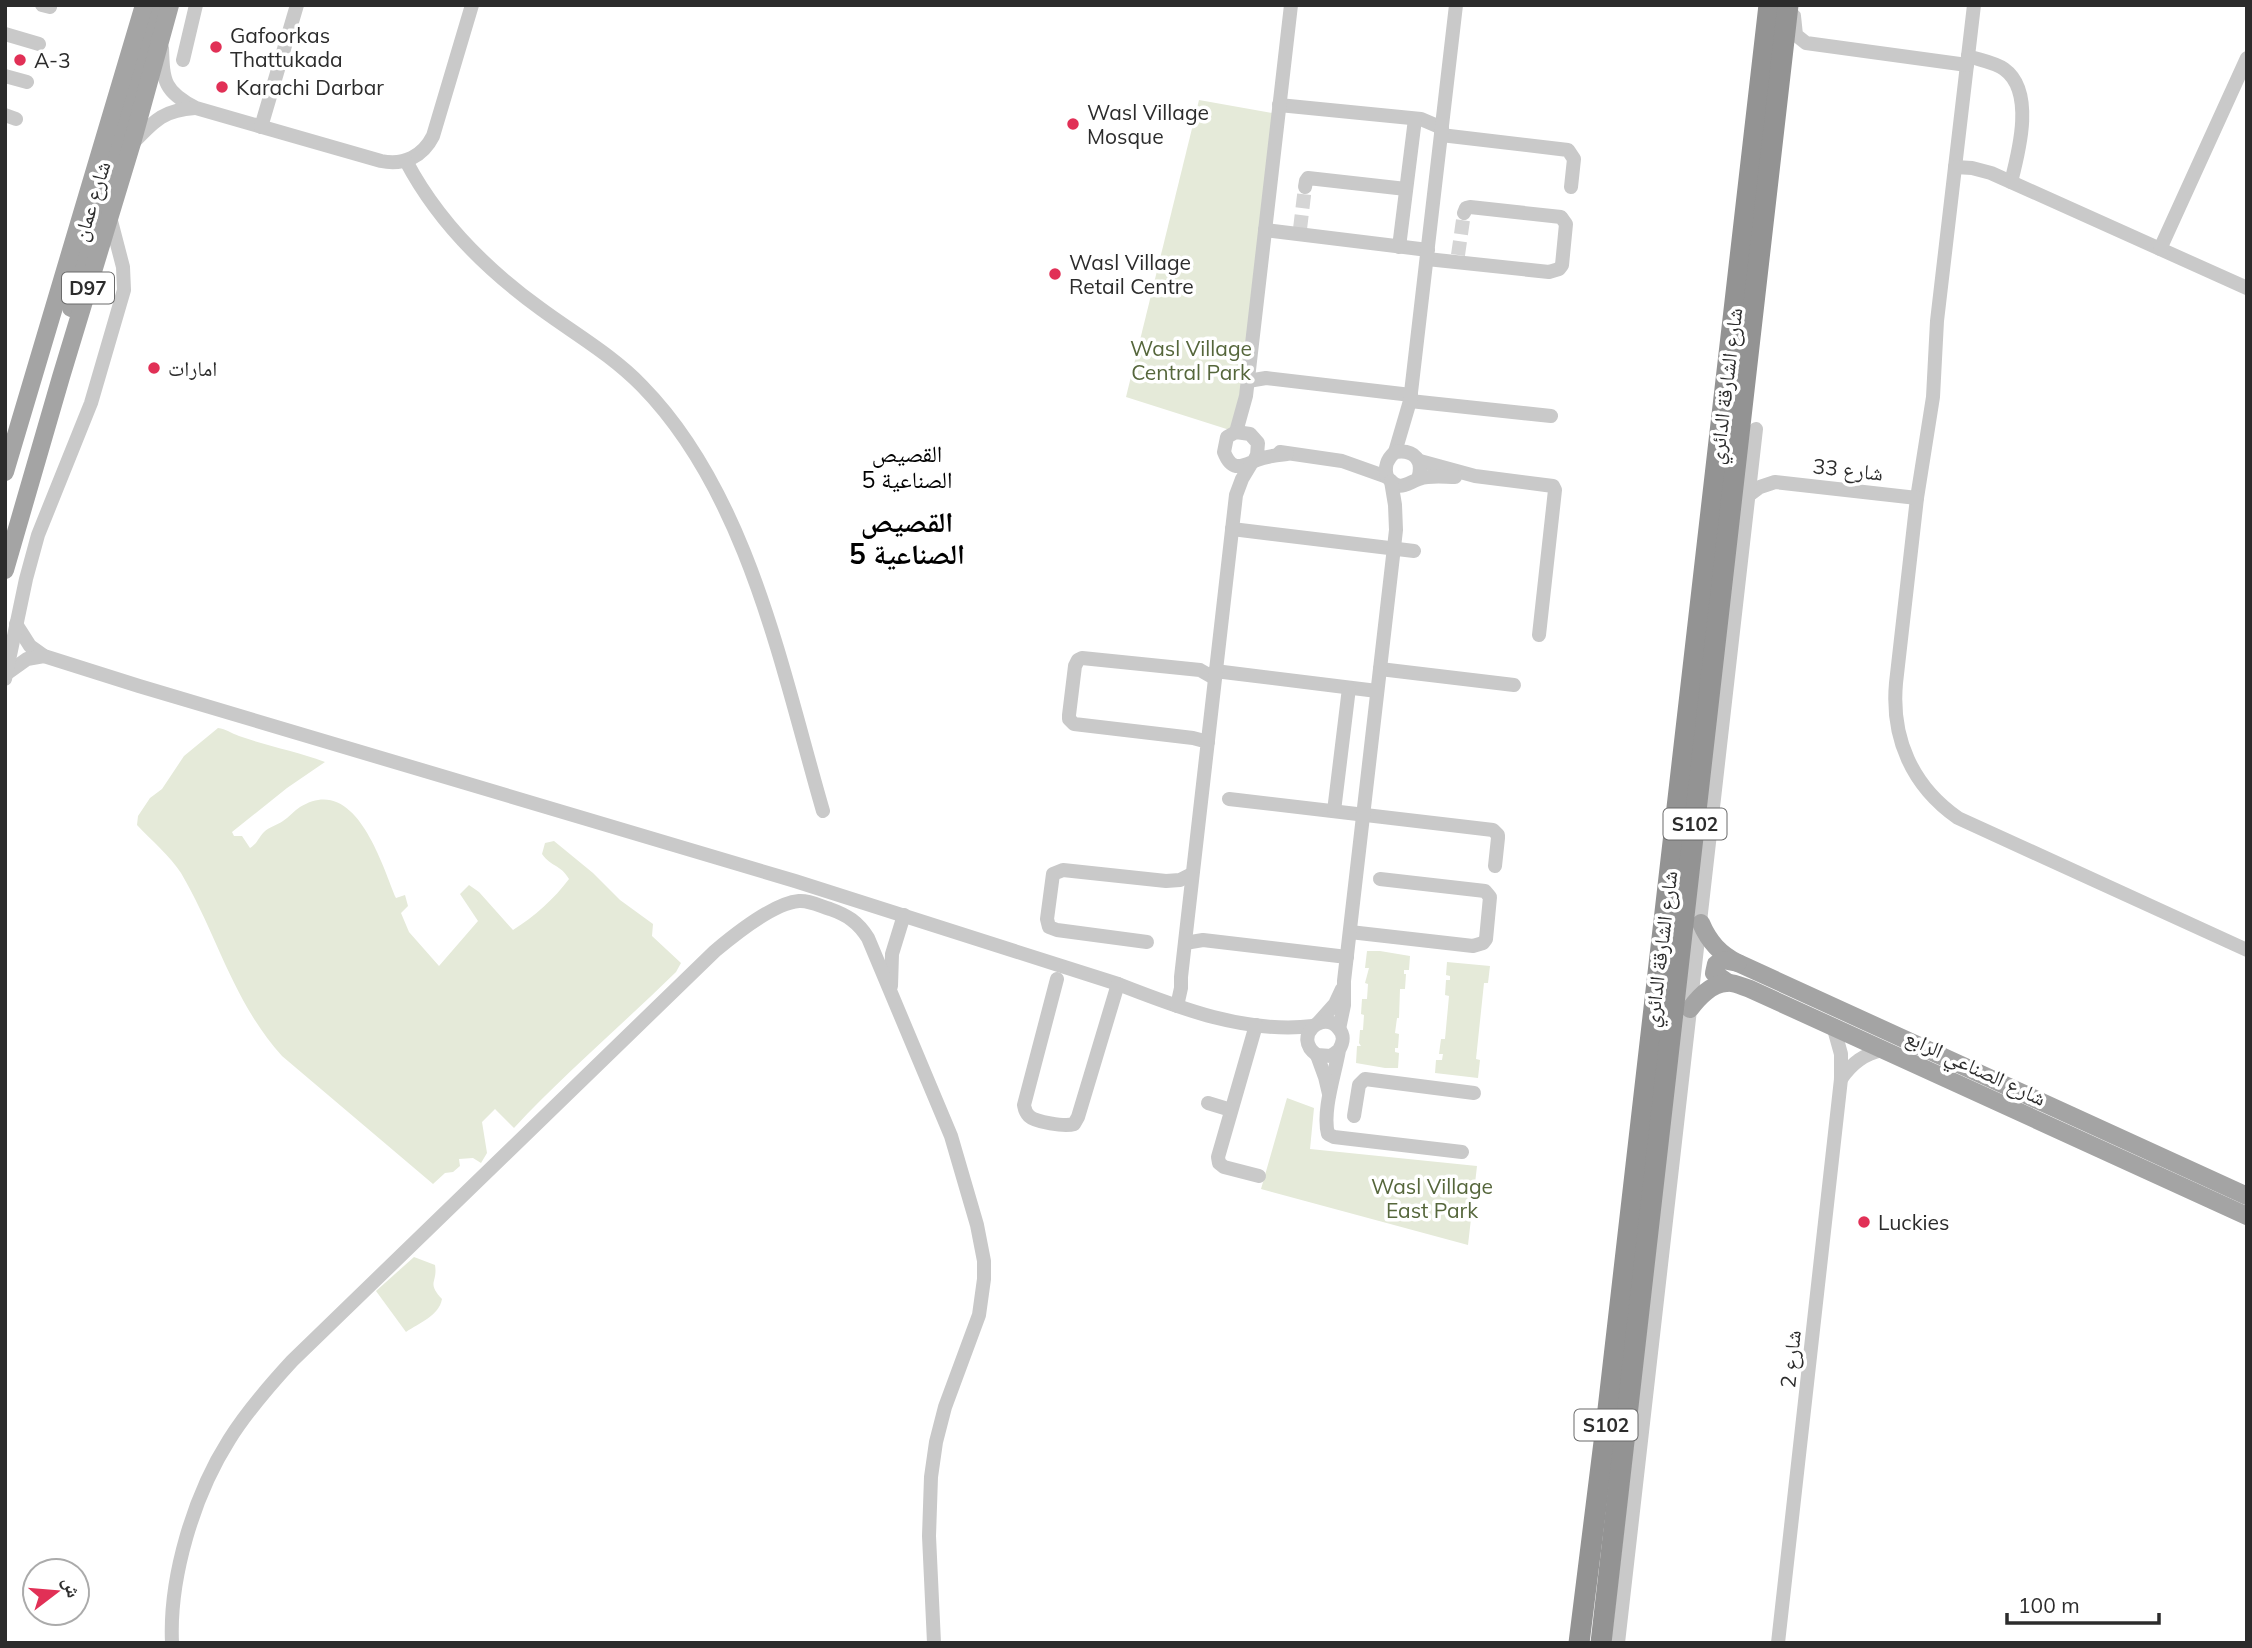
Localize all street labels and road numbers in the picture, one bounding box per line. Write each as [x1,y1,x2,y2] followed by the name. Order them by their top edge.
[67,158,116,244] street label: شارع عمان
[62,272,114,304] road number: D97
[1702,306,1752,466] street label: شارع الشارقة الدائري
[1811,452,1884,487] street label: شارع 33
[1664,808,1726,839] road number: S102
[1637,869,1687,1029] street label: شارع الشارقة الدائري
[1900,1023,2050,1115] street label: شارع الصناعي الرابع
[1774,1329,1807,1389] street label: شارع 2
[1574,1410,1638,1441] road number: S102

